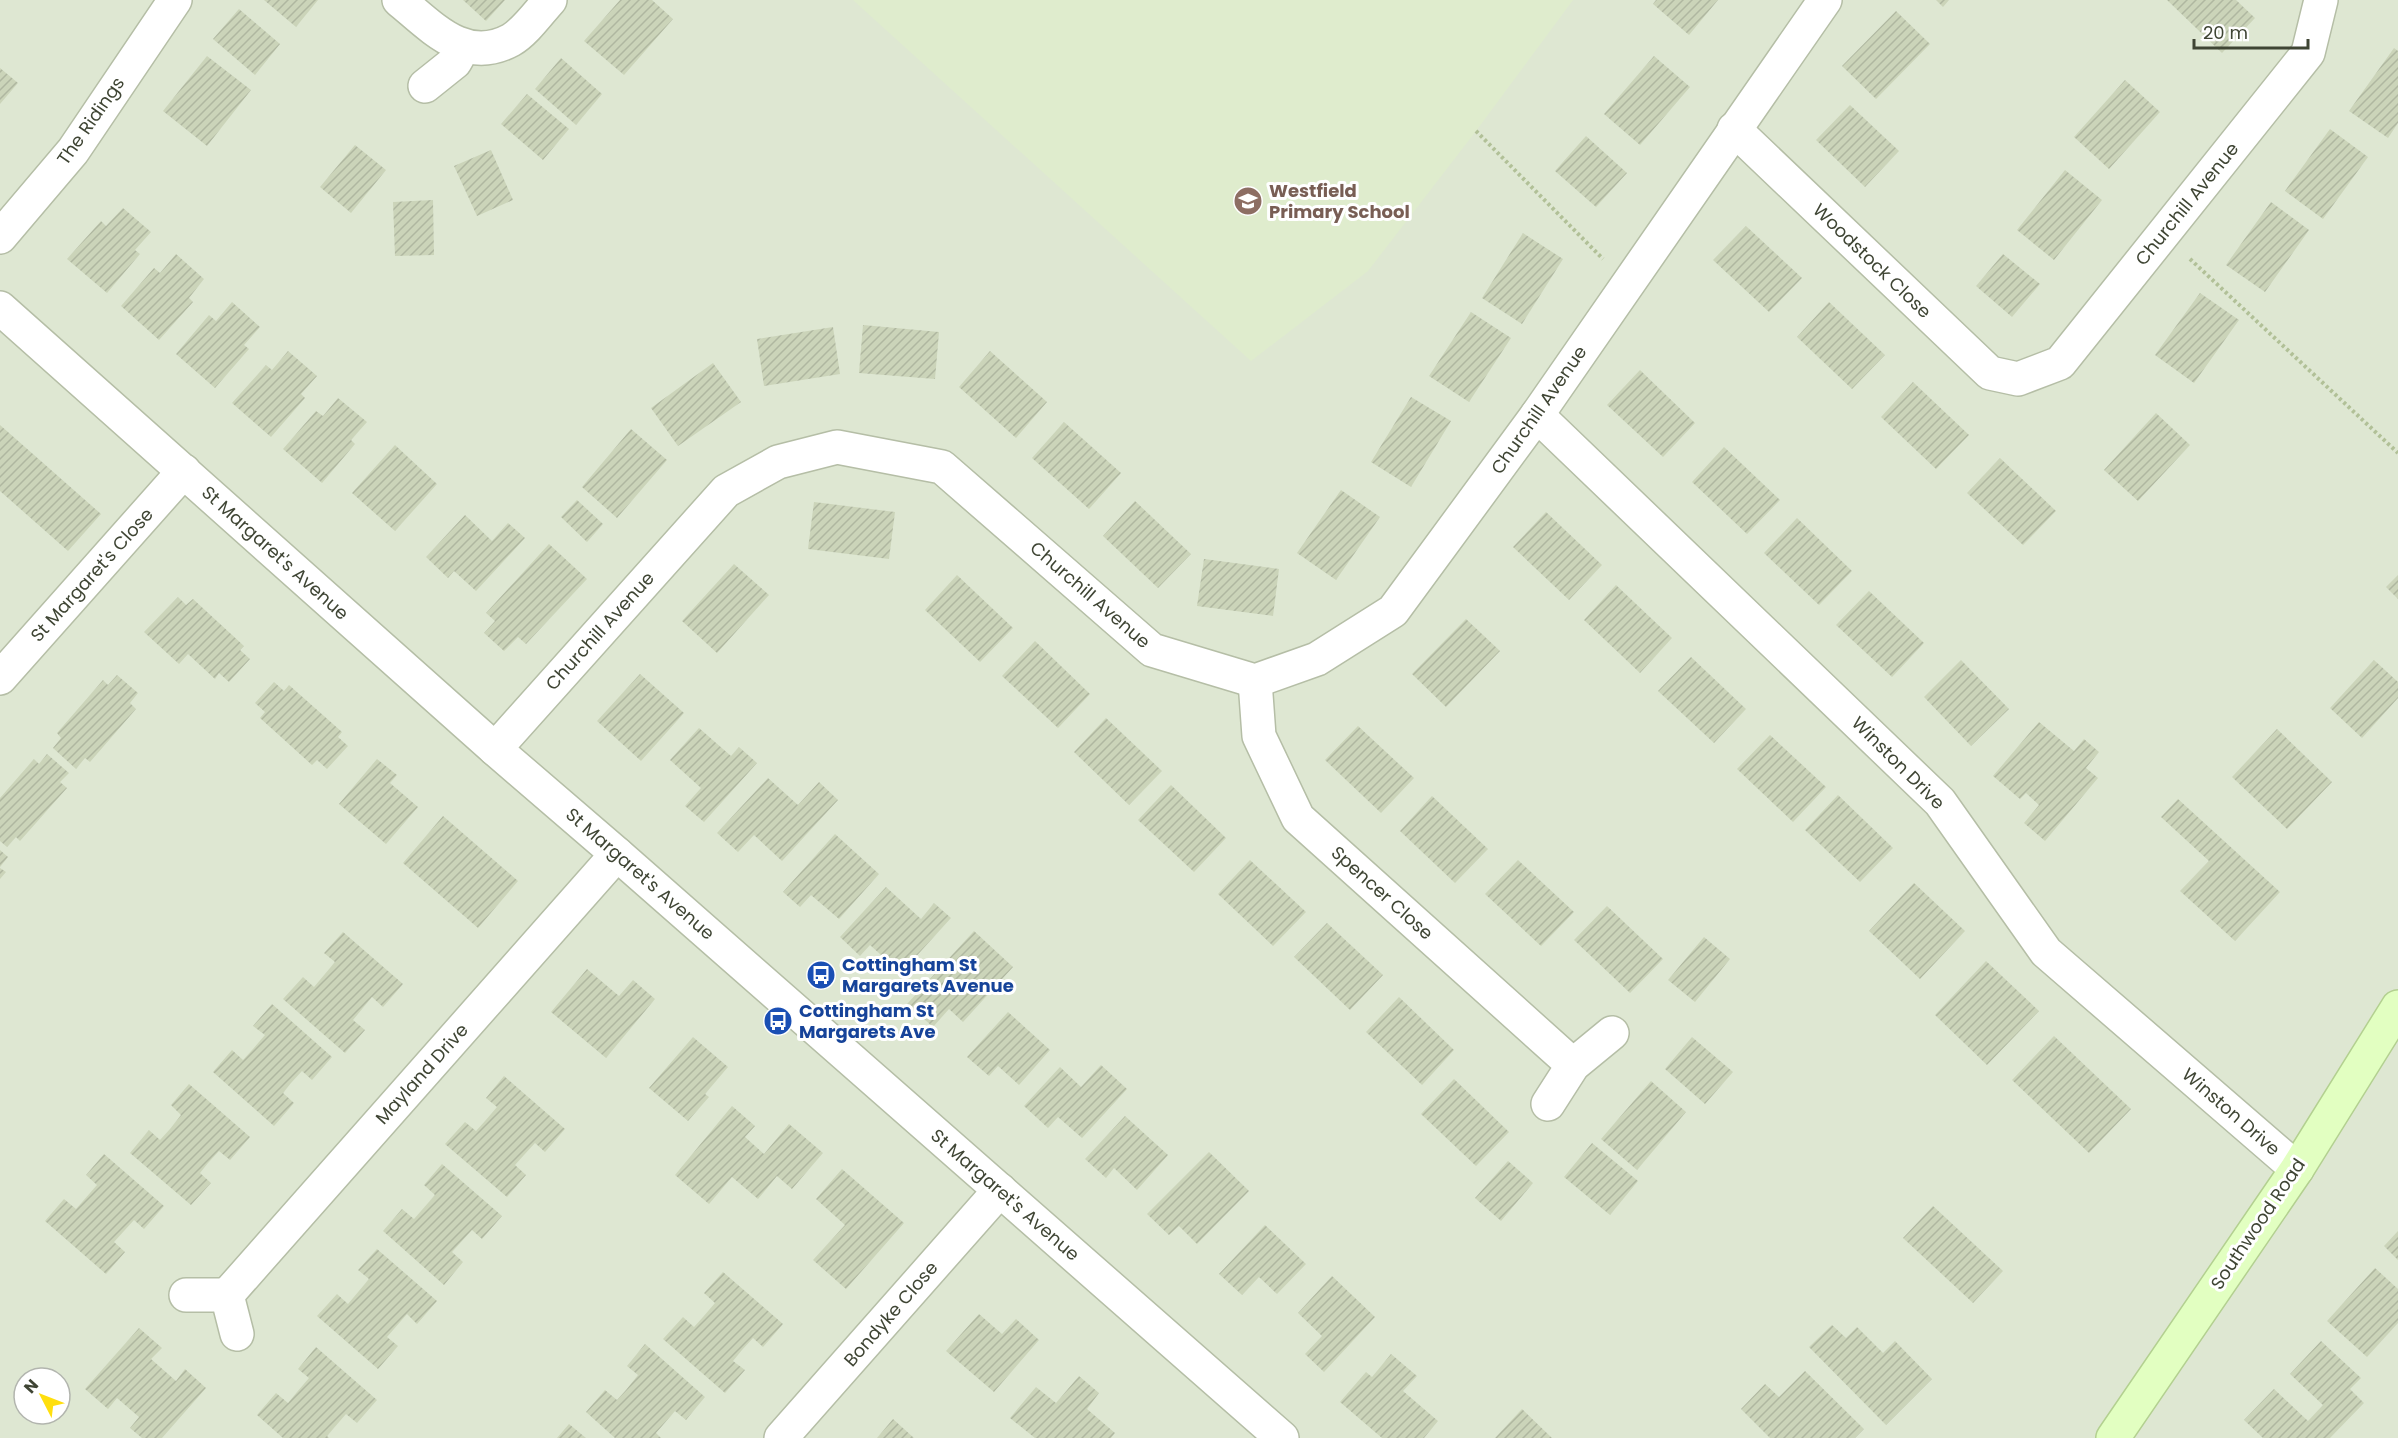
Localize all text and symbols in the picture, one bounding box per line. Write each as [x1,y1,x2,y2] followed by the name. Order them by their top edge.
[2194,12,2308,50] scale bar
[2203,20,2248,45] text: 20 m
[51,72,130,170] street label: The Ridings
[2129,137,2244,271] street label: Churchill Avenue
[1269,178,1410,224] place label: Westfield Primary School
[1232,185,1264,217] school or university icon: Westfield Primary School
[1808,198,1937,324] street label: Woodstock Close
[1485,340,1592,479] street label: Churchill Avenue
[196,480,354,625] street label: St Margaret's Avenue
[25,502,159,647] street label: St Margaret's Close
[1025,535,1156,654] street label: Churchill Avenue
[540,566,660,695] street label: Churchill Avenue
[1846,711,1950,815] street label: Winston Drive
[561,802,720,945] street label: St Margaret's Avenue
[1326,840,1439,945] street label: Spencer Close
[842,952,1014,998] place label: Cottingham St Margarets Avenue
[805,959,837,991] bus stop icon: Cottingham St Margarets Avenue
[799,998,935,1044] place label: Cottingham St Margarets Ave
[762,1005,794,1037] bus stop icon: Cottingham St Margarets Ave
[370,1018,474,1130] street label: Mayland Drive
[2177,1062,2286,1161] street label: Winston Drive
[926,1123,1085,1266] street label: St Margaret's Avenue
[2204,1153,2311,1294] street label: Southwood Road
[838,1256,943,1372] street label: Bondyke Close
[12,1366,72,1426] north arrow
[19,1374,44,1398] text: N

